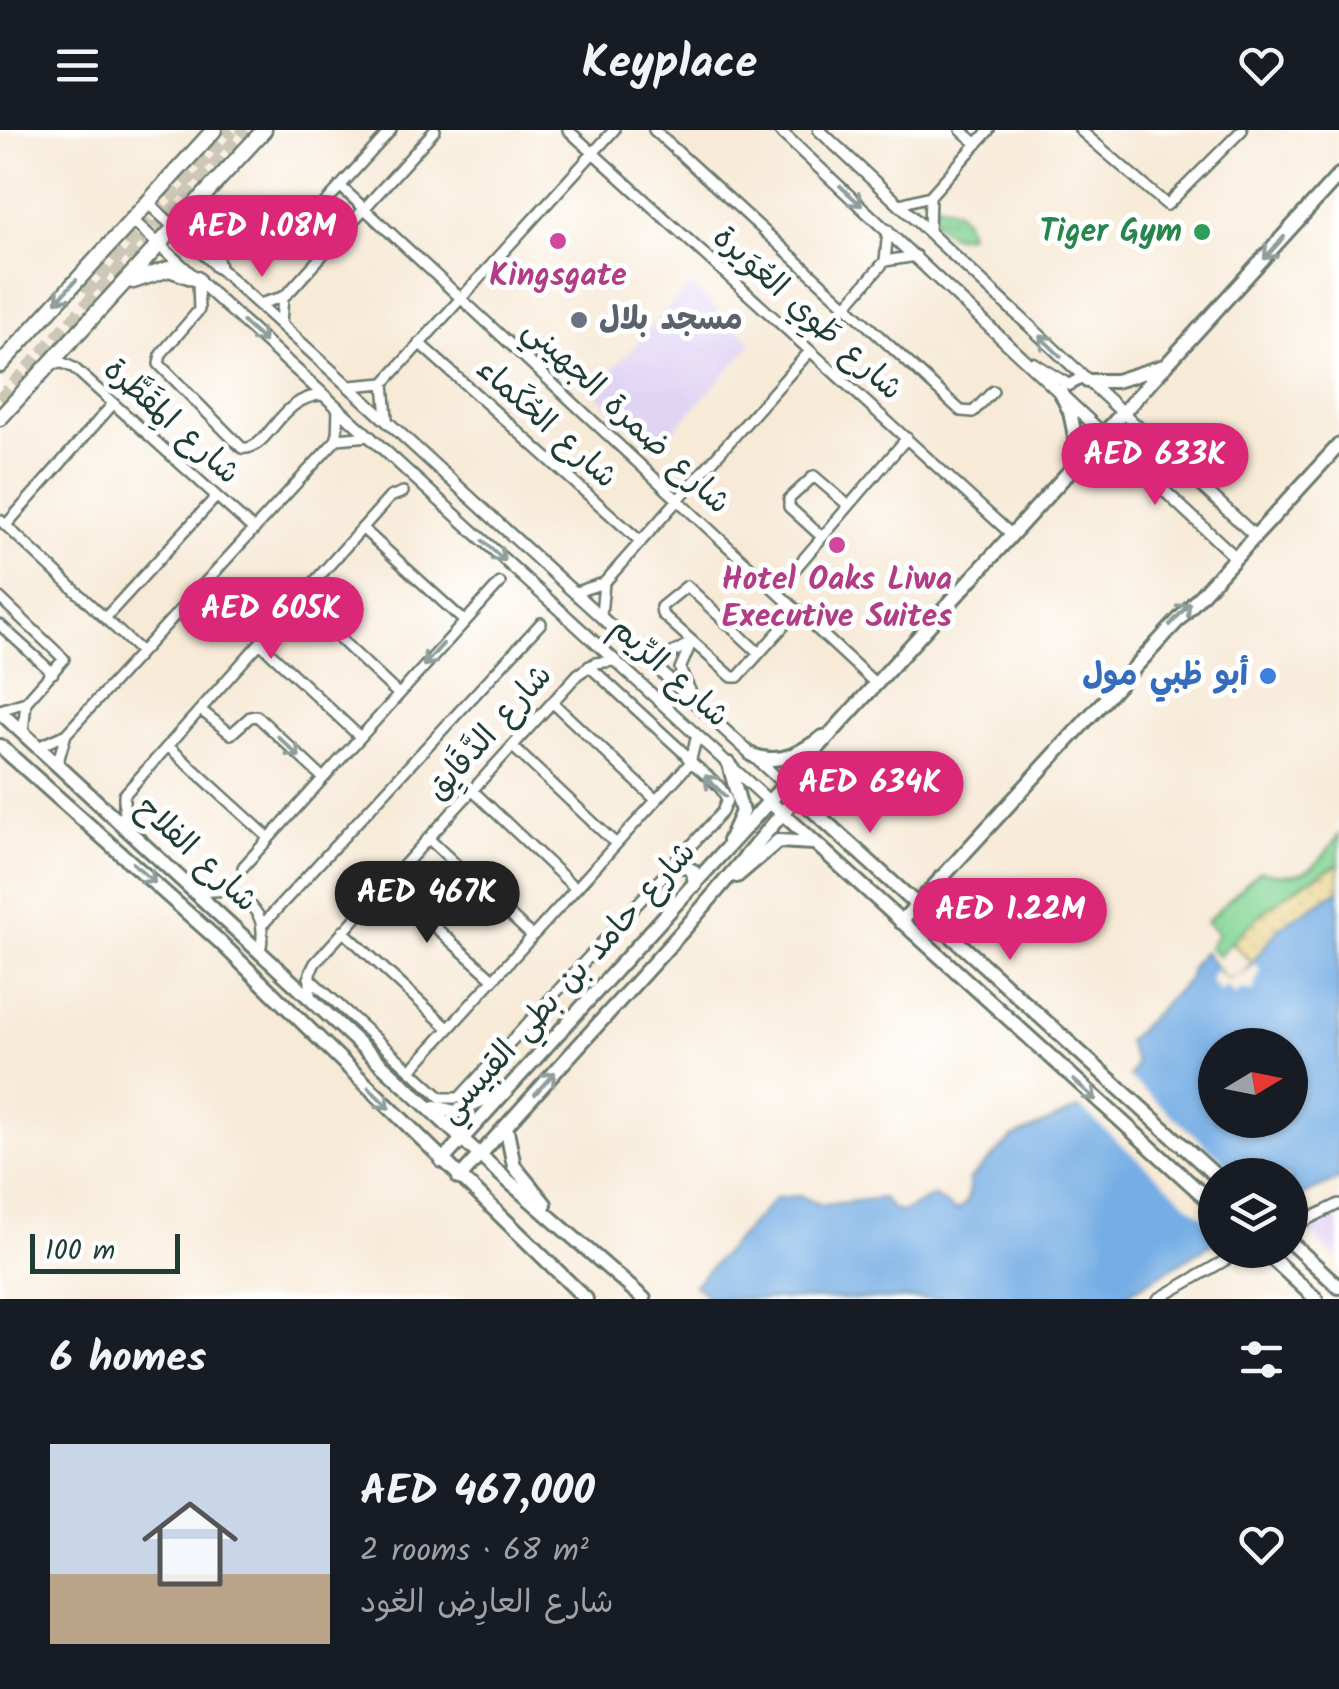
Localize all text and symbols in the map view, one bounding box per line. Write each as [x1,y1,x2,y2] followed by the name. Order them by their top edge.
[582,29,757,101] text: Keyplace
[50,38,105,93] icon: menu
[1234,38,1289,93] icon: heart
[838,184,863,207] one-way arrow
[148,195,376,280] pin: AED 1.08M
[188,202,336,253] text: AED 1.08M
[1039,207,1182,258] place label: Tiger Gym
[700,214,914,414] street label: شارع طَوِي العُوَيرة
[1191,221,1213,243] marker: Tiger Gym
[547,230,569,252] marker: Kingsgate
[1263,235,1286,260] one-way arrow
[489,251,627,302] place label: Kingsgate
[54,279,78,303] one-way arrow
[599,295,743,346] place label: مسجد بلال
[510,306,742,528] street label: شارع ضمرة الجهيني
[568,309,590,331] marker: مسجد بلال
[241,320,266,343] one-way arrow
[1039,334,1063,358] one-way arrow
[91,346,251,498] street label: شارع المِقَطَّرة
[463,346,629,502] street label: شارع الحُكَماء
[1052,423,1258,508] pin: AED 633K
[1083,430,1227,481] text: AED 633K
[826,534,848,556] marker: Hotel Oaks Liwa Executive Suites
[481,539,506,562] one-way arrow
[722,555,952,643] place label: Hotel Oaks Liwa Executive Suites
[168,577,374,662] pin: AED 605K
[201,584,341,635] text: AED 605K
[1168,603,1192,627] one-way arrow
[598,605,740,741] street label: شارع الرِّيم
[422,642,445,667] one-way arrow
[1082,651,1249,703] place label: أبو ظبي مول
[414,653,566,813] street label: شارع الدَّقَايِق
[1257,665,1279,687] marker: أبو ظبي مول
[277,735,301,759] one-way arrow
[767,751,973,836] pin: AED 634K
[799,758,941,809] text: AED 634K
[703,774,728,799] one-way arrow
[123,784,269,926] street label: شارع الفلاح
[426,830,710,1136] street label: شارع حامد بن بطي القبيسي
[324,861,530,946] pin: AED 467K
[131,862,156,885] one-way arrow
[357,868,497,919] text: AED 467K
[896,878,1124,963] pin: AED 1.22M
[935,885,1085,936] text: AED 1.22M
[1198,1028,1308,1138] north arrow
[1198,1028,1308,1268] map controls
[533,1071,556,1096] one-way arrow
[1072,1078,1097,1101] one-way arrow
[367,1086,391,1110] one-way arrow
[1198,1158,1308,1268] button: layers
[30,1229,180,1274] scale bar
[45,1229,115,1274] text: 100 m
[50,1326,206,1393] text: 6 homes
[1234,1332,1289,1387] icon: filters
[360,1459,595,1526] text: AED 467,000
[130,1484,250,1604] icon: home
[1234,1517,1289,1572] icon: heart
[360,1526,589,1577] text: 2 rooms · 68 m²
[360,1578,614,1629] text: شارع العارِض العُود

